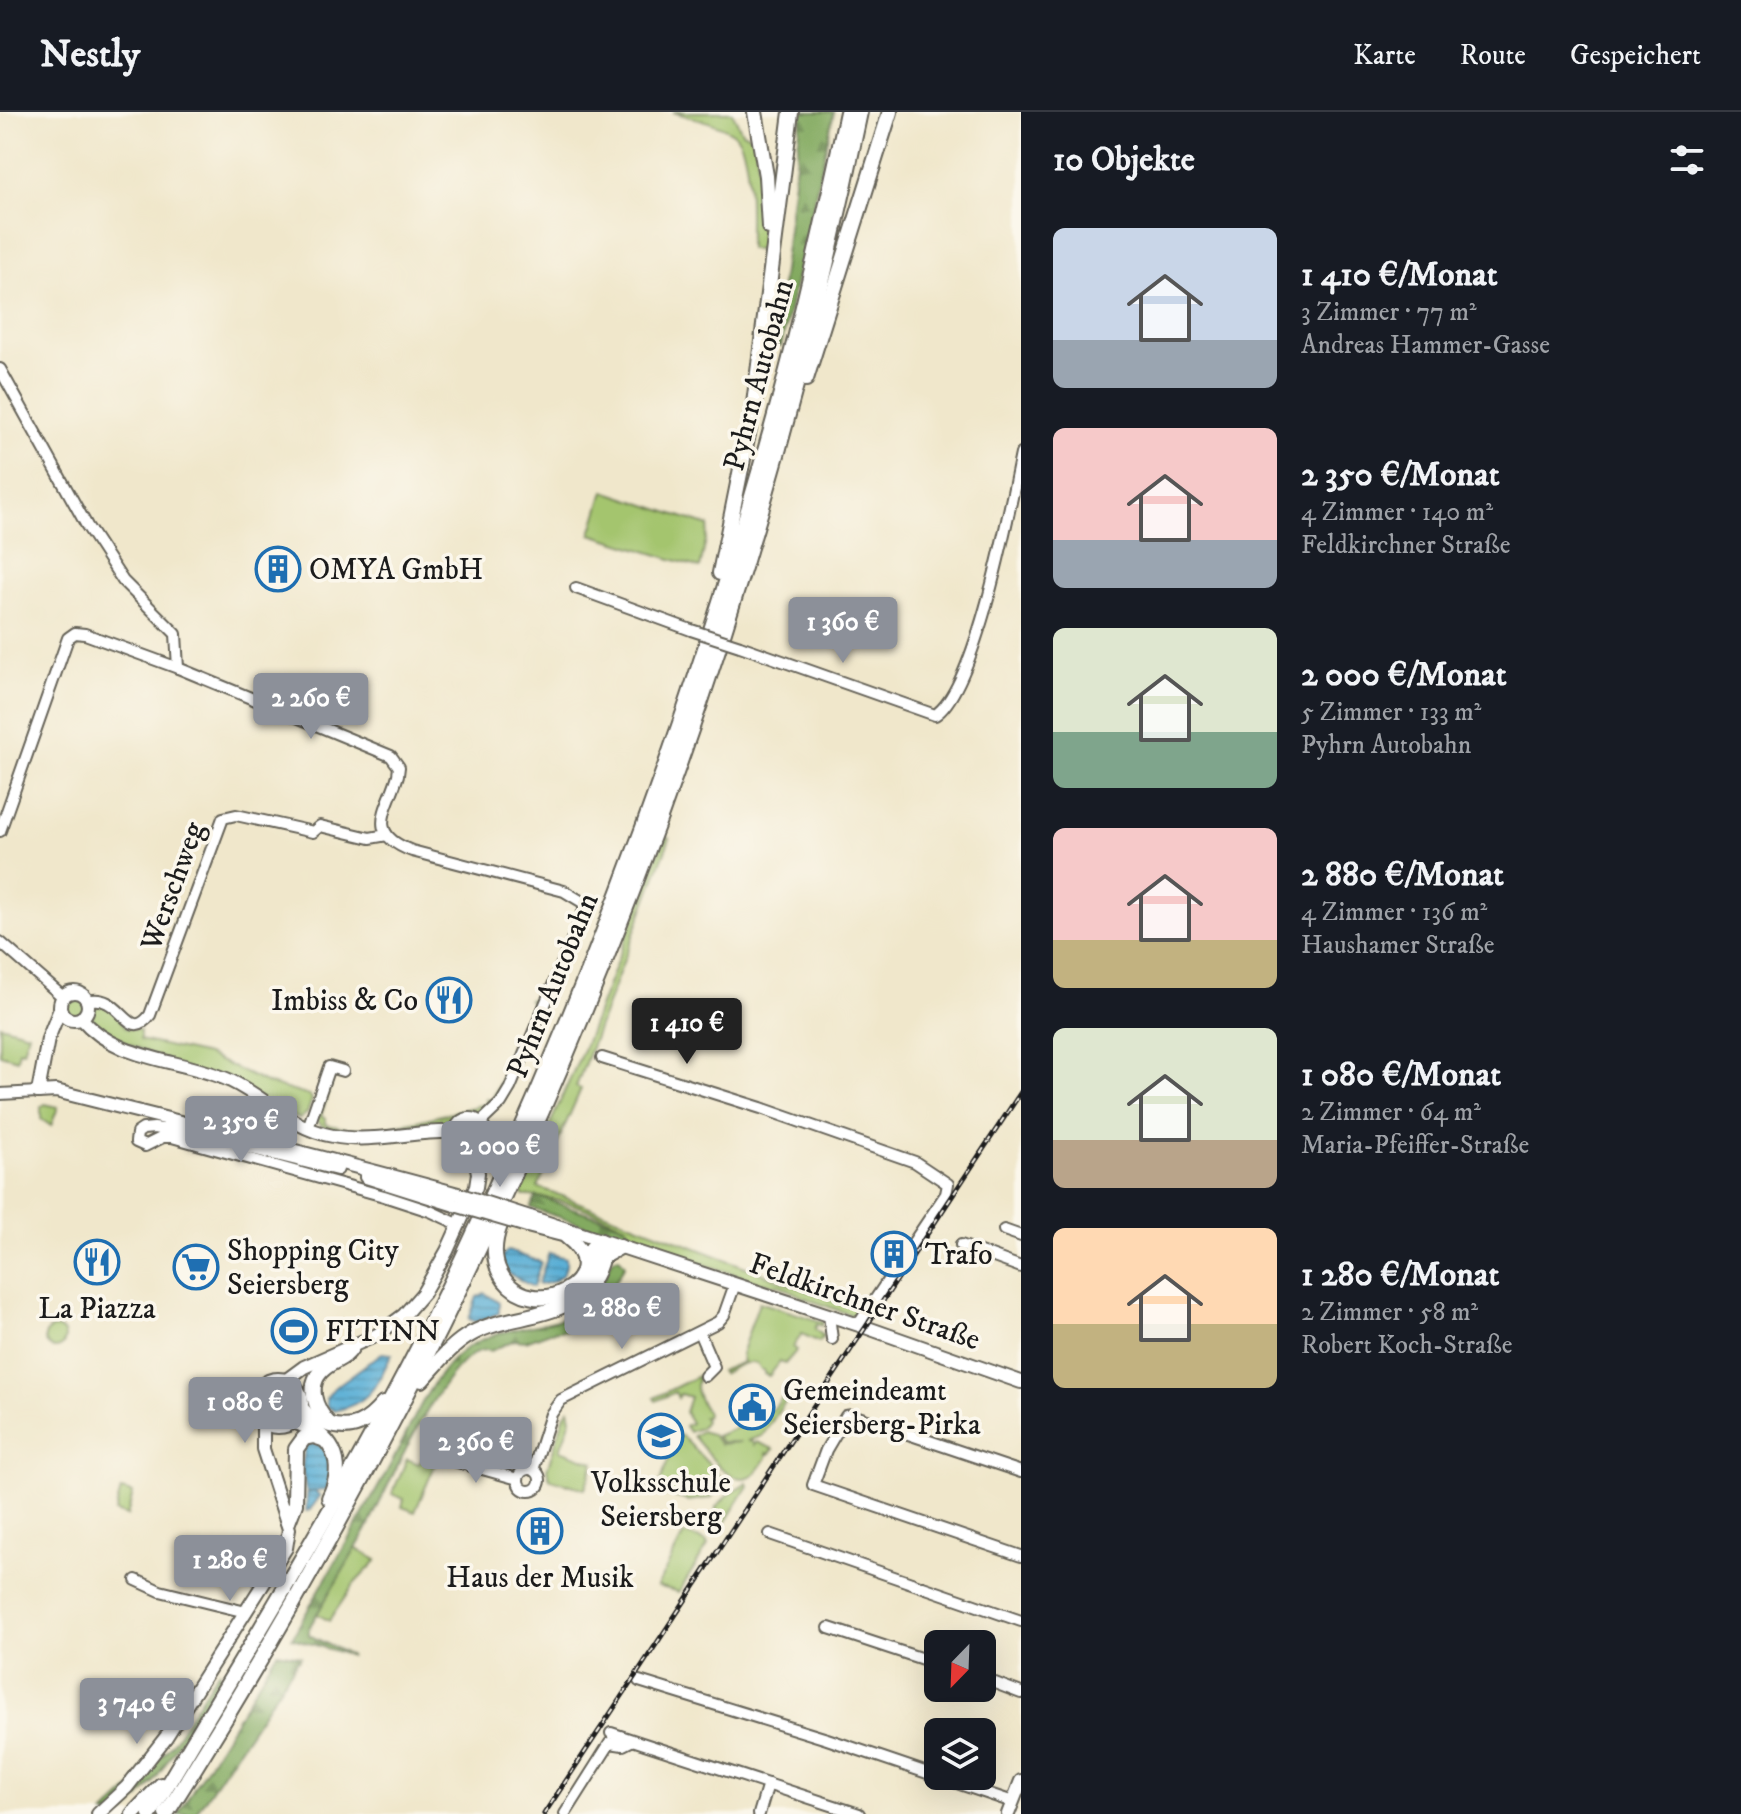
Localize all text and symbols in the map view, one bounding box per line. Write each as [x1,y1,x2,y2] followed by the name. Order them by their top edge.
[40,31,140,79] text: Nestly
[1353,38,1416,73] text: Karte
[1460,38,1526,73] text: Route
[1570,38,1701,73] text: Gespeichert
[1665,138,1709,182] icon: filters
[1053,139,1195,181] text: 10 Objekte
[1301,254,1498,296] text: 1 410 €/Monat
[1117,260,1213,356] icon: home
[716,275,803,475] street label: Pyhrn Autobahn
[1301,296,1477,329] text: 3 Zimmer · 77 m²
[1301,329,1550,362] text: Andreas Hammer-Gasse
[1301,454,1500,496] text: 2 350 €/Monat
[1117,460,1213,556] icon: home
[1301,496,1493,529] text: 4 Zimmer · 140 m²
[1301,529,1511,562] text: Feldkirchner Straße
[254,545,302,593] building icon: OMYA GmbH
[309,552,484,589] place label: OMYA GmbH
[769,597,917,665] pin: 1 360 €
[806,606,880,639] text: 1 360 €
[1301,654,1507,696] text: 2 000 €/Monat
[1117,660,1213,756] icon: home
[237,673,385,741] pin: 2 260 €
[271,682,351,715] text: 2 260 €
[1301,696,1481,729] text: 5 Zimmer · 133 m²
[1301,729,1471,762] text: Pyhrn Autobahn
[133,817,214,957] street label: Werschweg
[1301,854,1504,896] text: 2 880 €/Monat
[1117,860,1213,956] icon: home
[499,887,607,1084] street label: Pyhrn Autobahn
[1301,896,1487,929] text: 4 Zimmer · 136 m²
[1301,929,1494,962] text: Haushamer Straße
[425,976,473,1024] restaurant icon: Imbiss & Co
[271,983,418,1020] place label: Imbiss & Co
[613,998,761,1066] pin: 1 410 €
[650,1007,724,1040] text: 1 410 €
[1301,1054,1501,1096] text: 1 080 €/Monat
[1117,1060,1213,1156] icon: home
[167,1096,315,1164] pin: 2 350 €
[1301,1096,1481,1129] text: 2 Zimmer · 64 m²
[203,1105,279,1138] text: 2 350 €
[426,1121,574,1189] pin: 2 000 €
[1301,1129,1529,1162] text: Maria-Pfeiffer-Straße
[459,1130,541,1163] text: 2 000 €
[870,1230,918,1278] building icon: Trafo
[227,1233,400,1304] place label: Shopping City Seiersberg
[925,1237,993,1274] place label: Trafo
[73,1238,121,1286] restaurant icon: La Piazza
[172,1243,220,1291] supermarket icon: Shopping City Seiersberg
[744,1246,985,1359] street label: Feldkirchner Straße
[1301,1254,1499,1296] text: 1 280 €/Monat
[1117,1260,1213,1356] icon: home
[548,1283,696,1351] pin: 2 880 €
[38,1291,156,1328] place label: La Piazza
[582,1292,662,1325] text: 2 880 €
[1301,1296,1478,1329] text: 2 Zimmer · 58 m²
[270,1307,318,1355] sports icon: FITINN
[325,1314,440,1351] place label: FITINN
[1301,1329,1513,1362] text: Robert Koch-Straße
[783,1373,981,1444] place label: Gemeindeamt Seiersberg-Pirka
[171,1377,319,1445] pin: 1 080 €
[728,1383,776,1431] public building icon: Gemeindeamt Seiersberg-Pirka
[207,1386,283,1419] text: 1 080 €
[637,1412,685,1460] school or university icon: Volksschule Seiersberg
[402,1417,550,1485] pin: 2 360 €
[438,1426,514,1459] text: 2 360 €
[590,1465,731,1536] place label: Volksschule Seiersberg
[516,1507,564,1555] building icon: Haus der Musik
[156,1535,304,1603] pin: 1 280 €
[192,1544,268,1577] text: 1 280 €
[446,1560,634,1597] place label: Haus der Musik
[924,1630,996,1702] north arrow
[924,1630,996,1790] map controls
[63,1678,211,1746] pin: 3 740 €
[98,1687,176,1720] text: 3 740 €
[924,1718,996,1790] button: layers

